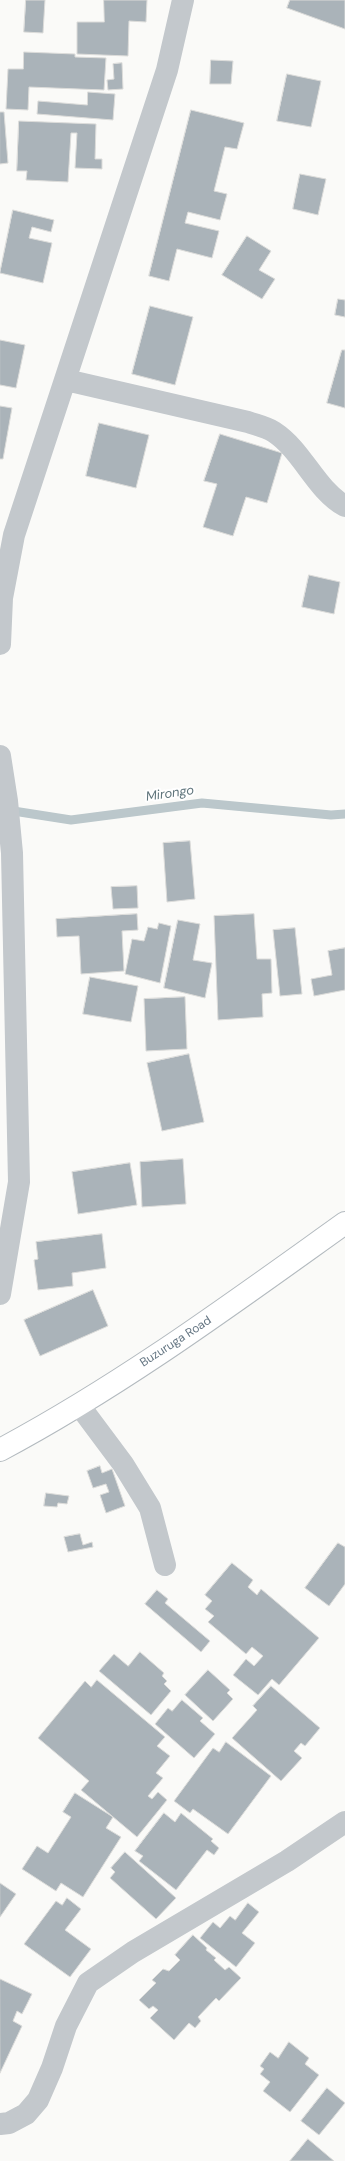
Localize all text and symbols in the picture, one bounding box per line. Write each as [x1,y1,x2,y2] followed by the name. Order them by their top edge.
[145,783,195,805] water label: Mirongo
[138,1314,214,1370] street label: Buzuruga Road

